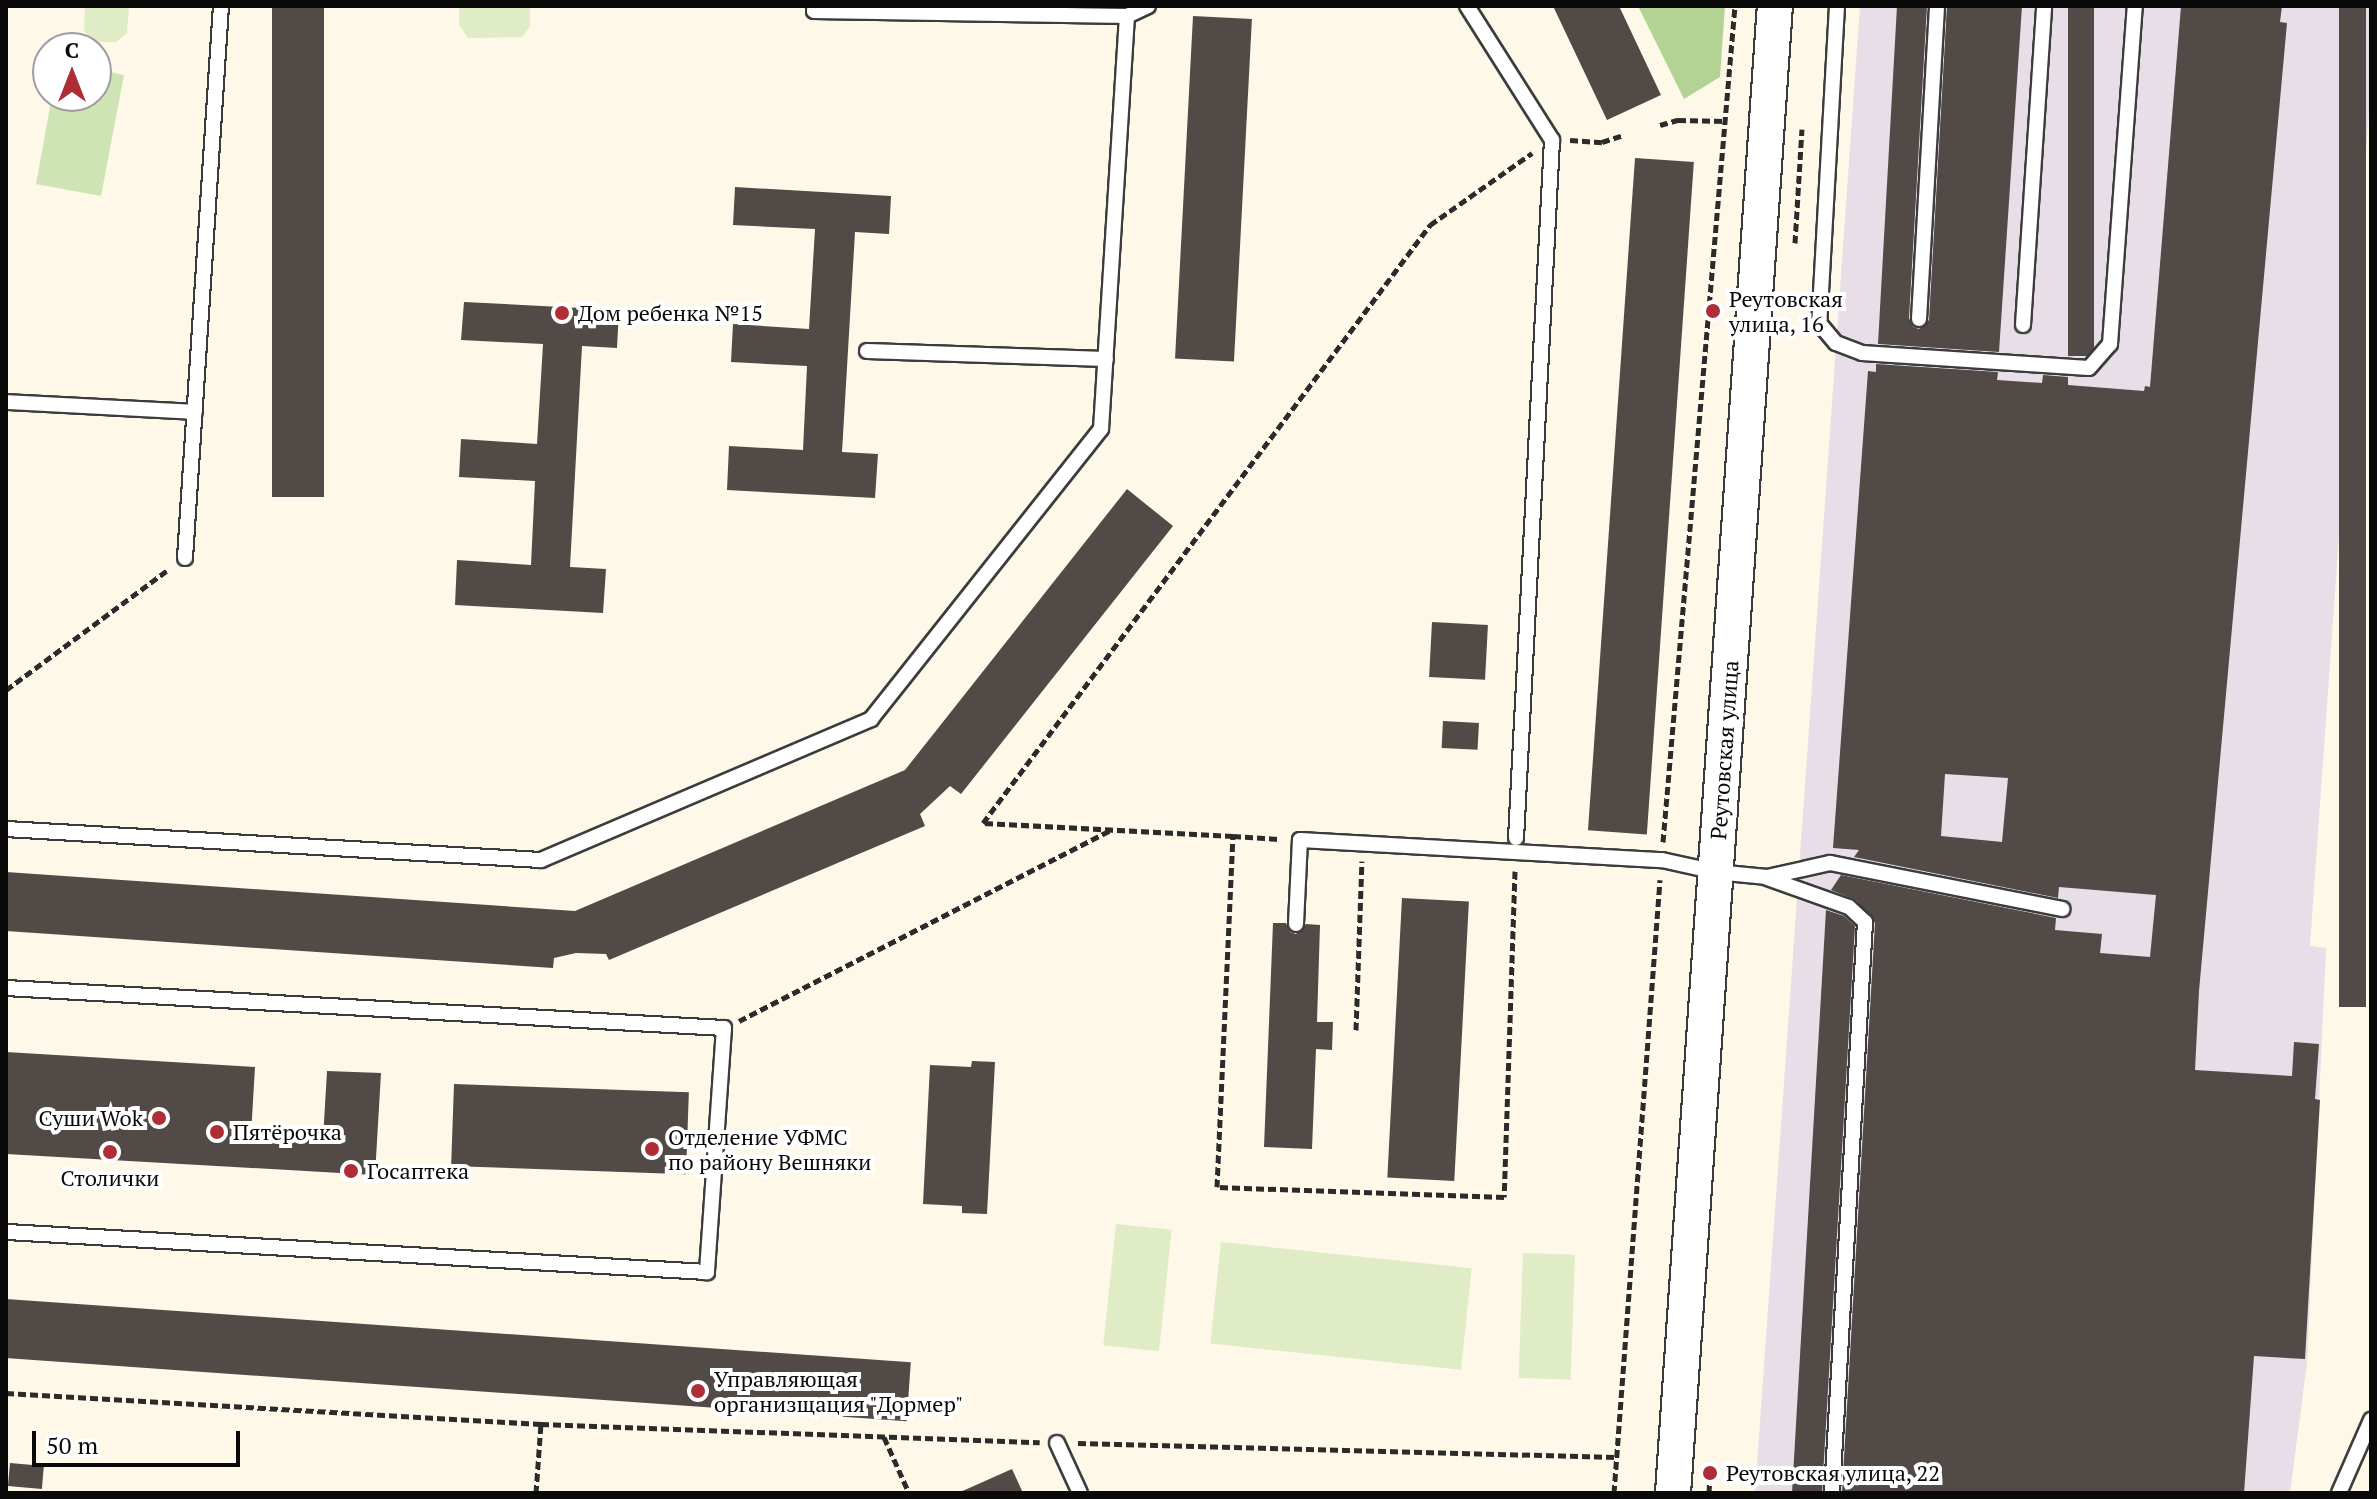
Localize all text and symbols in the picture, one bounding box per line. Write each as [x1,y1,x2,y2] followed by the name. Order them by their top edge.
[32,32,112,112] north arrow
[65,35,79,64] text: С
[1729,285,1843,336] place label: Реутовская улица, 16
[578,300,763,326] place label: Дом ребенка №15
[1704,302,1722,320] marker: Реутовская улица, 16
[553,304,571,322] marker: Дом ребенка №15
[1705,659,1743,841] street label: Реутовская улица
[39,1105,143,1131] place label: Суши Wok
[150,1109,168,1127] marker: Суши Wok
[233,1119,342,1145] place label: Пятёрочка
[208,1123,226,1141] marker: Пятёрочка
[668,1123,871,1174] place label: Отделение УФМС по району Вешняки
[643,1140,661,1158] marker: Отделение УФМС по району Вешняки
[101,1143,119,1161] marker: Столички
[367,1158,469,1184] place label: Госаптека
[342,1162,360,1180] marker: Госаптека
[60,1165,160,1191] place label: Столички
[714,1365,964,1416] place label: Управляющая организщация "Дормер"
[689,1382,707,1400] marker: Управляющая организщация "Дормер"
[36,1415,244,1465] scale bar
[46,1429,98,1461] text: 50 m
[1726,1460,1941,1486] place label: Реутовская улица, 22
[1701,1464,1719,1482] marker: Реутовская улица, 22

